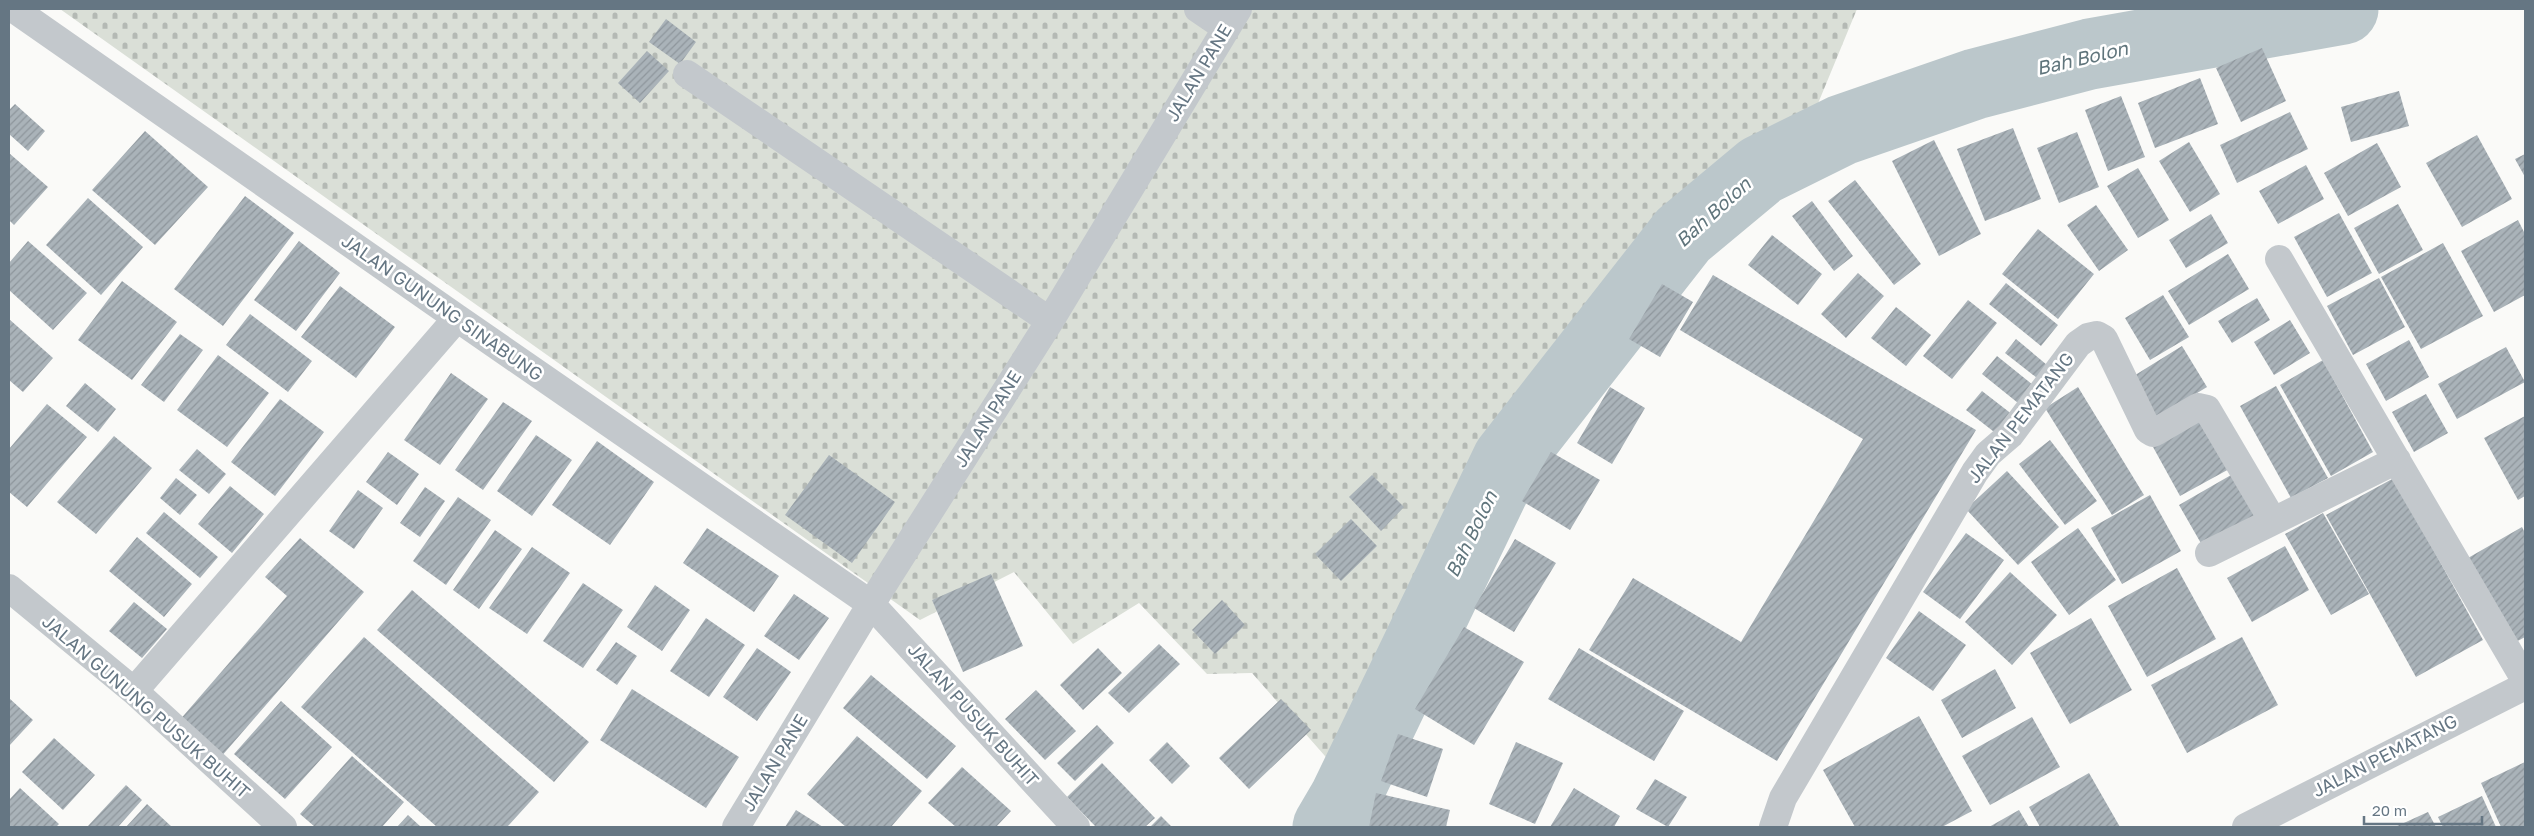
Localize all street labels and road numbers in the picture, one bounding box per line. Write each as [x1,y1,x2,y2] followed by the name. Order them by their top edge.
[1160,20,1236,125] street label: JALAN PANE
[338,229,547,385] street label: JALAN GUNUNG SINABUNG
[1962,348,2078,487] street label: JALAN PEMATANG
[949,366,1026,471] street label: JALAN PANE
[38,610,255,803] street label: JALAN GUNUNG PUSUK BUHIT
[904,638,1044,790] street label: JALAN PUSUK BUHIT
[2308,709,2461,801] street label: JALAN PEMATANG
[736,710,812,815] street label: JALAN PANE

